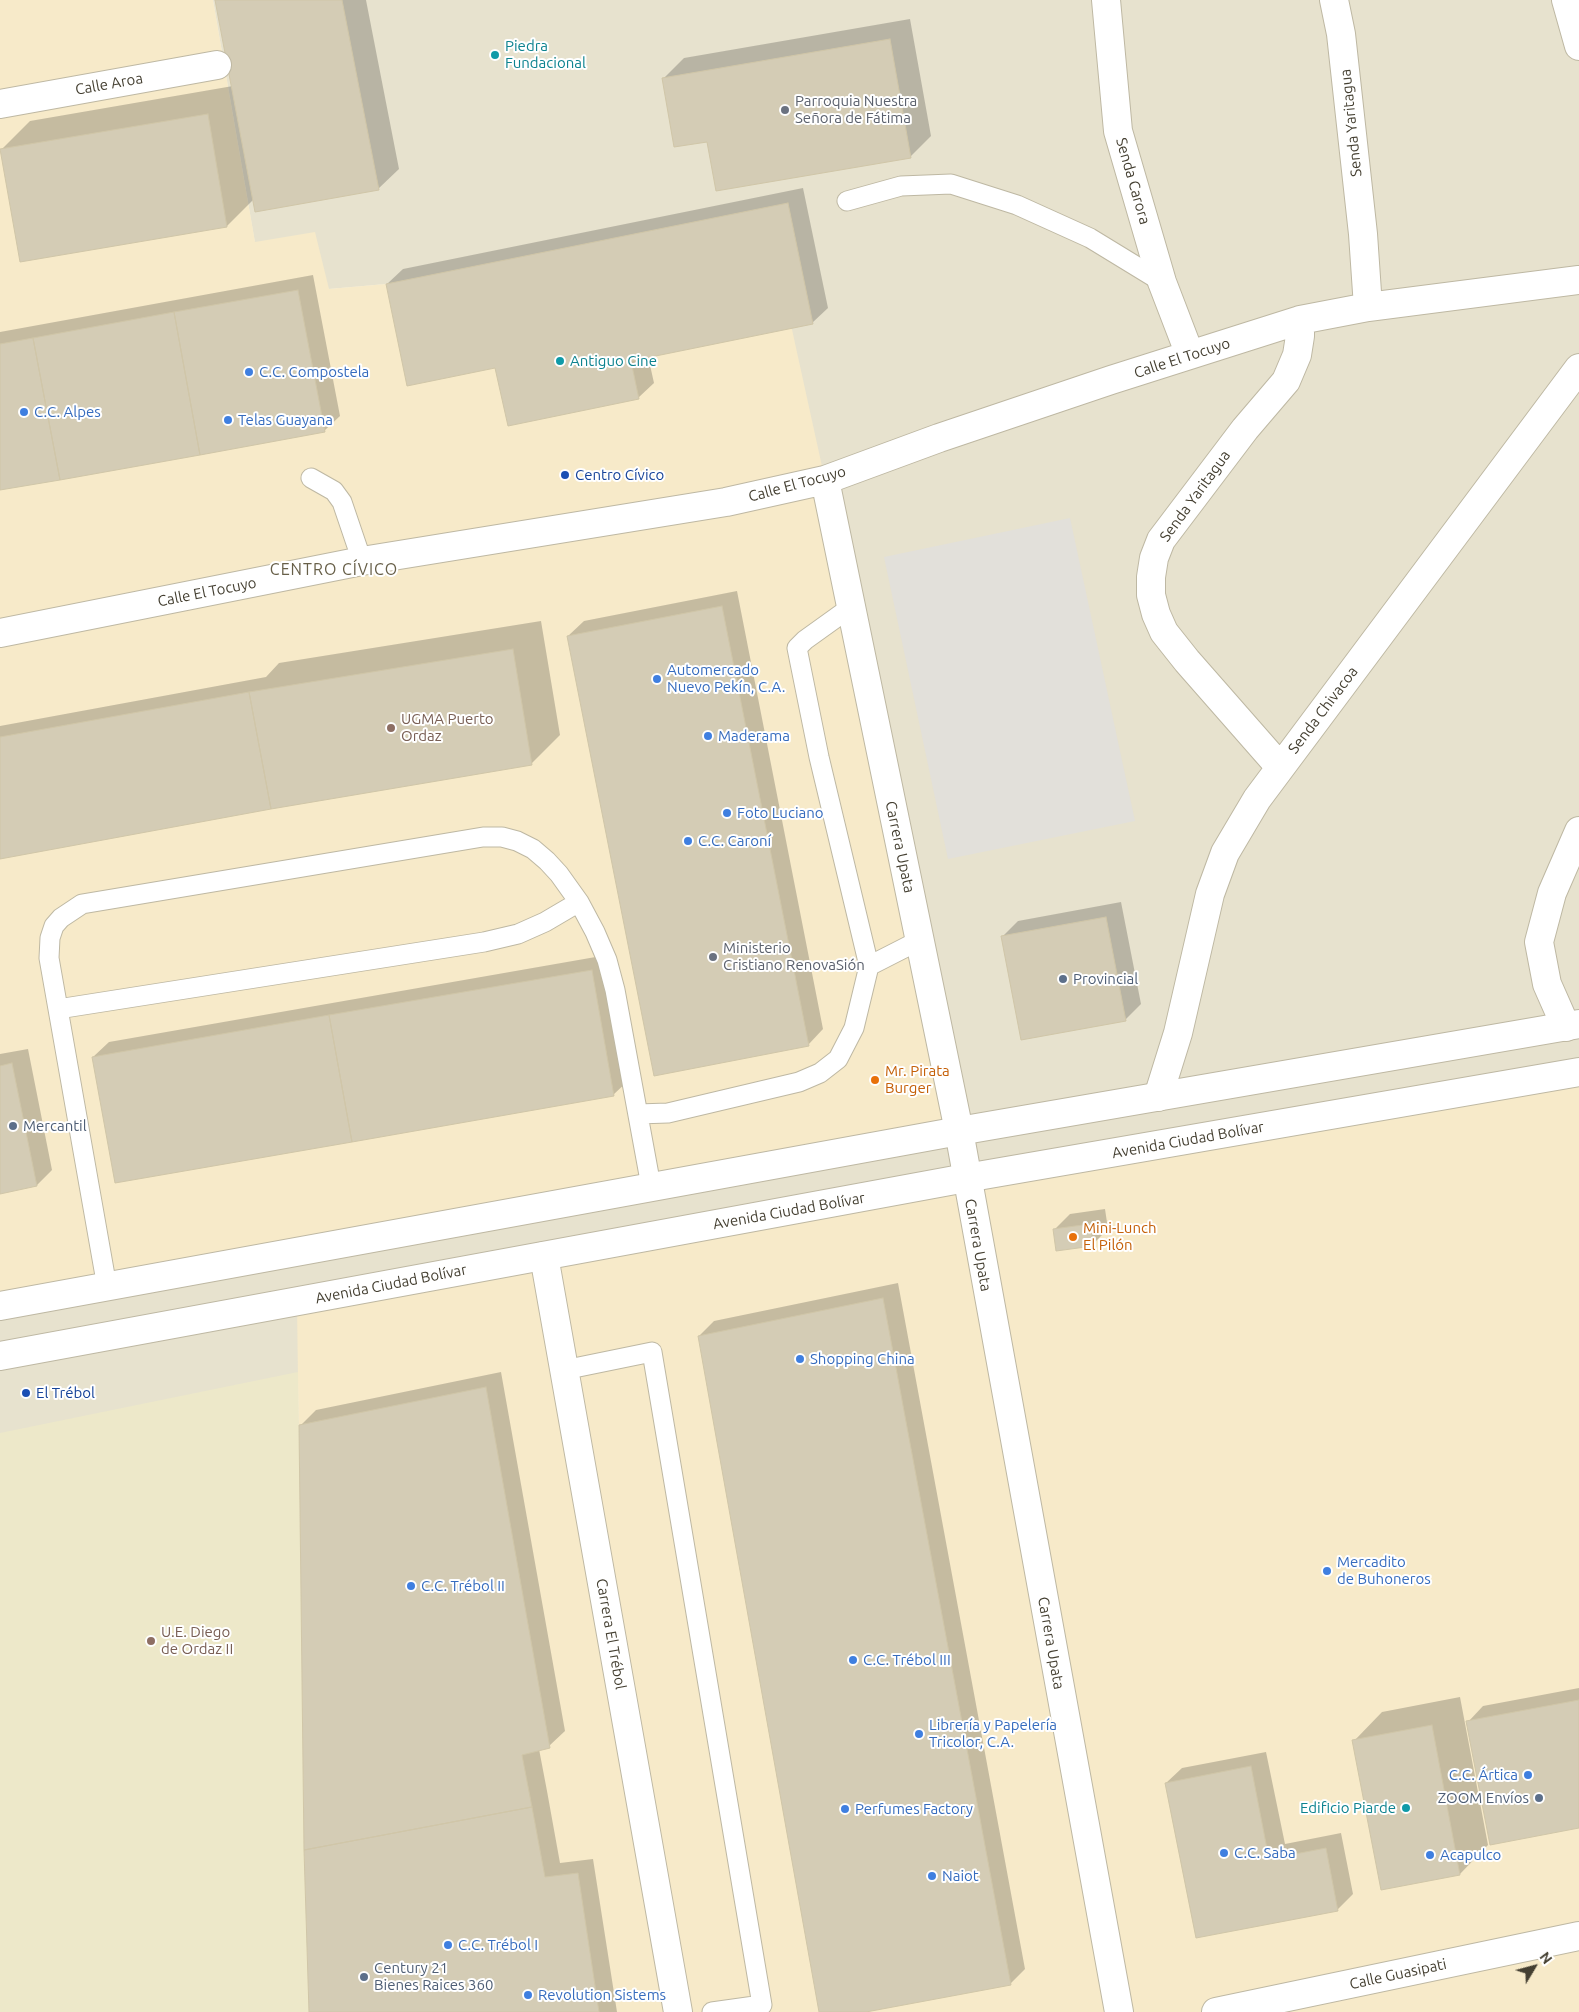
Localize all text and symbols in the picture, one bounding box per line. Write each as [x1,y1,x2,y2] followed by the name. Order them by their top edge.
[505,37,586,72] place label: Piedra Fundacional
[489,49,501,61] marker: Piedra Fundacional
[1336,68,1366,178] street label: Senda Yaritagua
[74,69,144,99] street label: Calle Aroa
[795,92,917,127] place label: Parroquia Nuestra Señora de Fátima
[779,104,791,116] marker: Parroquia Nuestra Señora de Fátima
[1112,136,1154,226] street label: Senda Carora
[1132,334,1232,382] street label: Calle El Tocuyo
[570,352,657,370] place label: Antiguo Cine
[554,355,566,367] marker: Antiguo Cine
[259,363,369,381] place label: C.C. Compostela
[243,366,255,378] marker: C.C. Compostela
[34,403,101,421] place label: C.C. Alpes
[18,406,30,418] marker: C.C. Alpes
[238,411,333,429] place label: Telas Guayana
[222,414,234,426] marker: Telas Guayana
[1156,447,1234,545] street label: Senda Yaritagua
[746,462,848,506] street label: Calle El Tocuyo
[575,466,664,484] place label: Centro Cívico
[559,469,571,481] marker: Centro Cívico
[268,560,400,580] district label: CENTRO CÍVICO
[156,574,258,610] street label: Calle El Tocuyo
[667,661,785,696] place label: Automercado Nuevo Pekín, C.A.
[1284,663,1362,757] street label: Senda Chivacoa
[651,673,663,685] marker: Automercado Nuevo Pekín, C.A.
[401,710,494,745] place label: UGMA Puerto Ordaz
[385,722,397,734] marker: UGMA Puerto Ordaz
[718,727,790,745] place label: Maderama
[702,730,714,742] marker: Maderama
[881,799,919,895] street label: Carrera Upata
[737,804,824,822] place label: Foto Luciano
[721,807,733,819] marker: Foto Luciano
[698,832,771,850] place label: C.C. Caroní
[682,835,694,847] marker: C.C. Caroní
[723,939,865,974] place label: Ministerio Cristiano RenovaSión
[707,951,719,963] marker: Ministerio Cristiano RenovaSión
[1073,970,1138,988] place label: Provincial
[1057,973,1069,985] marker: Provincial
[885,1062,950,1097] place label: Mr. Pirata Burger
[869,1074,881,1086] marker: Mr. Pirata Burger
[23,1117,87,1135] place label: Mercantil
[1111,1118,1265,1162] street label: Avenida Ciudad Bolívar
[7,1120,19,1132] marker: Mercantil
[712,1189,866,1233] street label: Avenida Ciudad Bolívar
[961,1197,995,1293] street label: Carrera Upata
[1083,1219,1157,1254] place label: Mini-Lunch El Pilón
[1067,1231,1079,1243] marker: Mini-Lunch El Pilón
[314,1260,468,1308] street label: Avenida Ciudad Bolívar
[810,1350,915,1368] place label: Shopping China
[794,1353,806,1365] marker: Shopping China
[36,1384,95,1402] place label: El Trébol
[20,1387,32,1399] marker: El Trébol
[1337,1553,1431,1588] place label: Mercadito de Buhoneros
[1321,1565,1333,1577] marker: Mercadito de Buhoneros
[421,1577,505,1595] place label: C.C. Trébol II
[592,1577,630,1691] street label: Carrera El Trébol
[405,1580,417,1592] marker: C.C. Trébol II
[1034,1595,1068,1691] street label: Carrera Upata
[161,1623,233,1658] place label: U.E. Diego de Ordaz II
[145,1635,157,1647] marker: U.E. Diego de Ordaz II
[863,1651,951,1669] place label: C.C. Trébol III
[847,1654,859,1666] marker: C.C. Trébol III
[929,1716,1057,1751] place label: Librería y Papelería Tricolor, C.A.
[913,1728,925,1740] marker: Librería y Papelería Tricolor, C.A.
[1449,1766,1518,1784] place label: C.C. Ártica
[1522,1769,1534,1781] marker: C.C. Ártica
[1438,1789,1529,1807] place label: ZOOM Envíos
[1533,1792,1545,1804] marker: ZOOM Envíos
[1300,1799,1396,1817] place label: Edificio Piarde
[855,1800,973,1818] place label: Perfumes Factory
[1400,1802,1412,1814] marker: Edificio Piarde
[839,1803,851,1815] marker: Perfumes Factory
[1234,1844,1296,1862] place label: C.C. Saba
[1440,1846,1501,1864] place label: Acapulco
[1218,1847,1230,1859] marker: C.C. Saba
[1424,1849,1436,1861] marker: Acapulco
[942,1867,979,1885] place label: Naiot
[926,1870,938,1882] marker: Naiot
[458,1936,538,1954] place label: C.C. Trébol I
[442,1939,454,1951] marker: C.C. Trébol I
[1509,1942,1559,1992] north arrow
[1536,1949,1556,1967] text: N
[1348,1955,1448,1993] street label: Calle Guasipati
[374,1959,493,1994] place label: Century 21 Bienes Raices 360
[358,1971,370,1983] marker: Century 21 Bienes Raices 360
[538,1986,666,2004] place label: Revolution Sistems
[522,1989,534,2001] marker: Revolution Sistems

